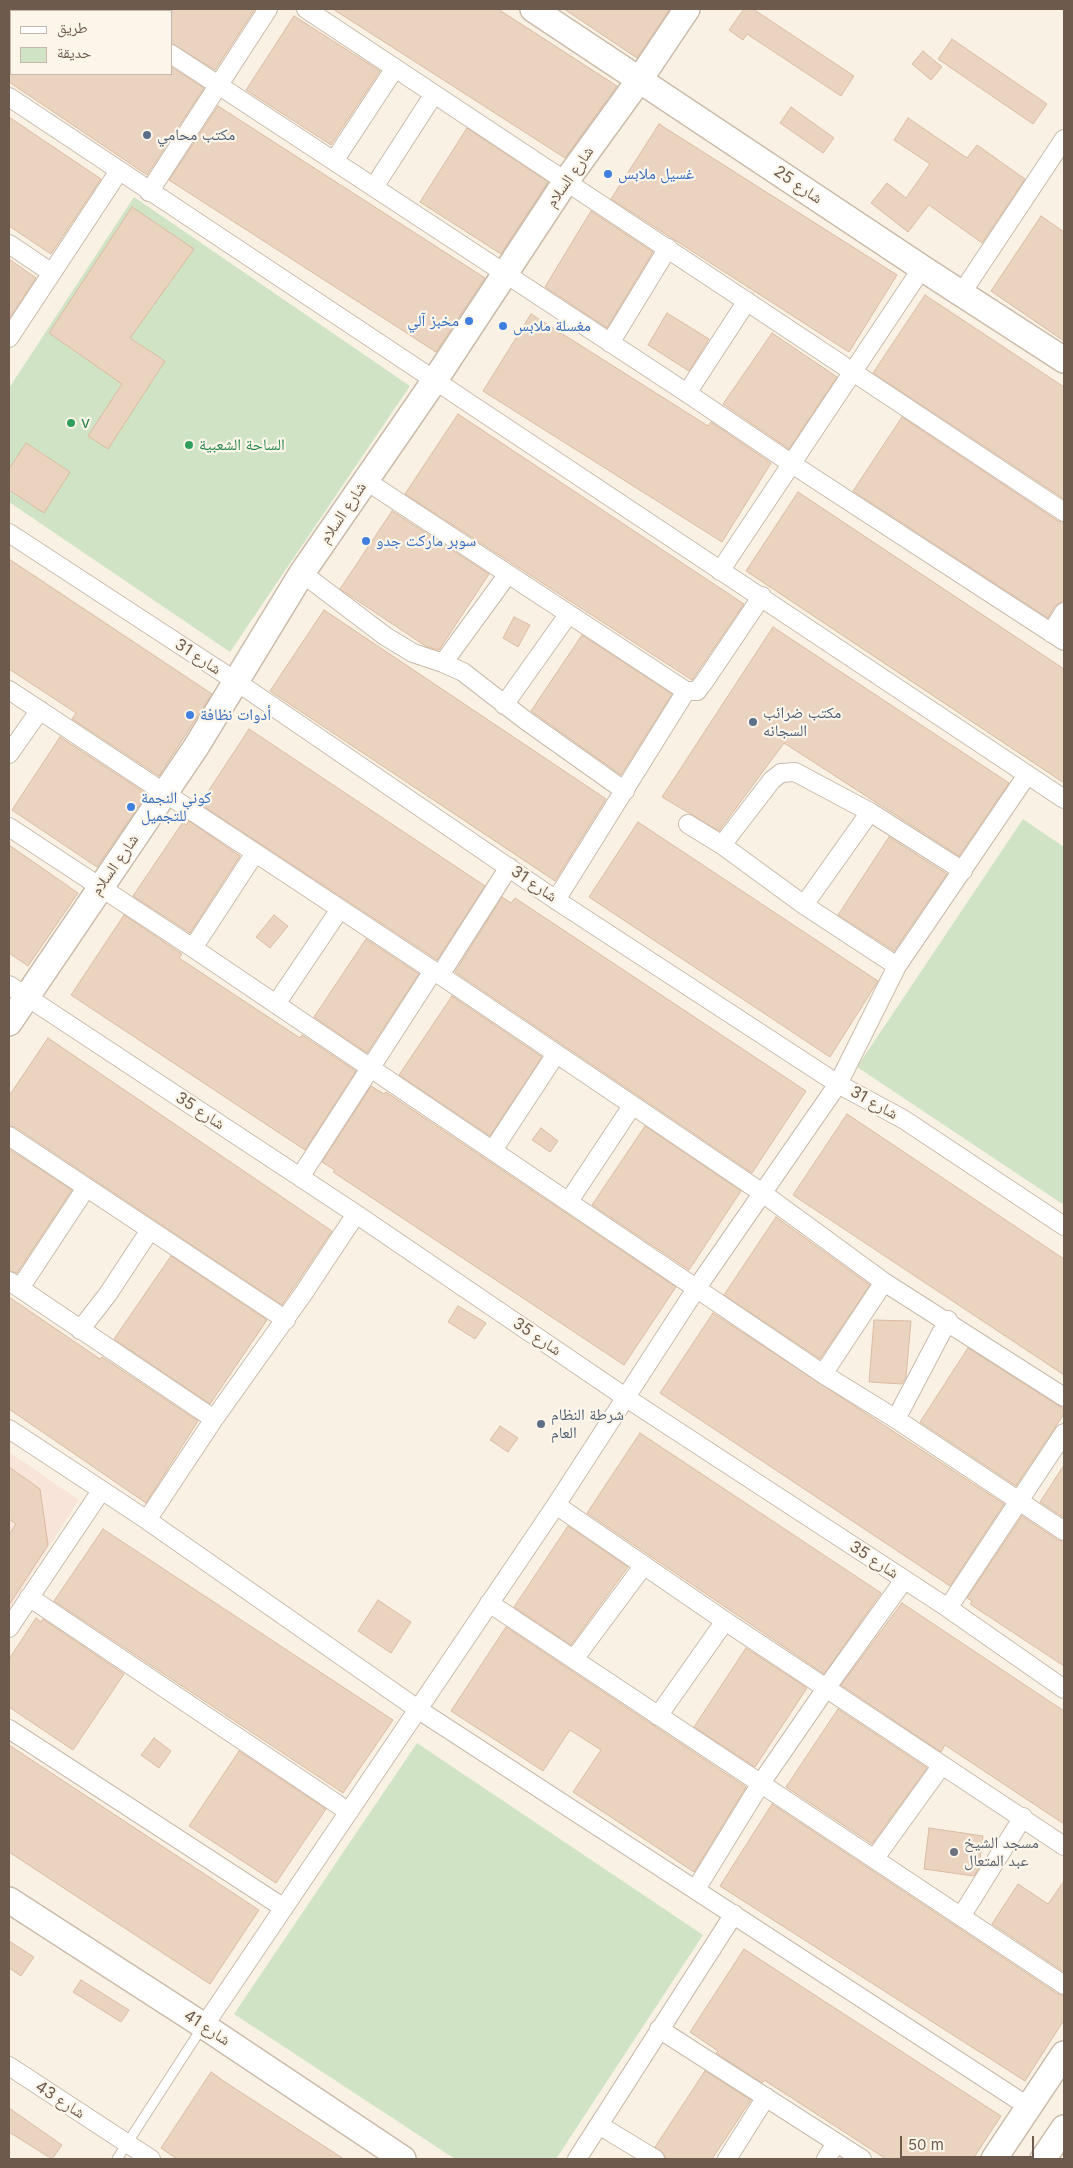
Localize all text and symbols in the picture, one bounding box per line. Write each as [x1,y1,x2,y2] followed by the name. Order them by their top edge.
[10,10,172,75] legend
[57,18,88,37] text: طريق
[57,43,91,62] text: حديقة
[157,125,235,145] place label: مكتب محامي
[141,129,153,141] marker: مكتب محامي
[542,143,598,211] street label: شارع السلام
[770,162,826,208] street label: شارع 25
[618,164,694,184] place label: غسيل ملابس
[602,168,614,180] marker: غسيل ملابس
[407,311,459,331] place label: مخبز آلي
[463,315,475,327] marker: مخبز آلي
[513,316,591,336] place label: مغسلة ملابس
[497,320,509,332] marker: مغسلة ملابس
[81,413,90,433] place label: v
[65,417,77,429] marker: v
[199,435,285,455] place label: الساحة الشعبية
[183,439,195,451] marker: الساحة الشعبية
[315,478,371,548] street label: شارع السلام
[376,531,476,551] place label: سوبر ماركت جدو
[360,535,372,547] marker: سوبر ماركت جدو
[171,635,225,679] street label: شارع 31
[763,703,841,741] place label: مكتب ضرائب السجانه
[200,705,271,725] place label: أدوات نظافة
[184,709,196,721] marker: أدوات نظافة
[747,716,759,728] marker: مكتب ضرائب السجانه
[141,788,211,826] place label: كوني النجمة للتجميل
[125,801,137,813] marker: كوني النجمة للتجميل
[87,831,143,899] street label: شارع السلام
[507,862,561,906] street label: شارع 31
[847,1082,901,1124] street label: شارع 31
[172,1088,228,1134] street label: شارع 35
[509,1314,565,1360] street label: شارع 35
[551,1405,624,1443] place label: شرطة النظام العام
[535,1418,547,1430] marker: شرطة النظام العام
[846,1537,902,1583] street label: شارع 35
[964,1833,1039,1871] place label: مسجد الشيخ عبد المتعال
[948,1846,960,1858] marker: مسجد الشيخ عبد المتعال
[180,2006,234,2050] street label: شارع 41
[32,2077,88,2123] street label: شارع 43
[903,2126,1037,2158] scale bar
[908,2135,944,2154] text: 50 m

